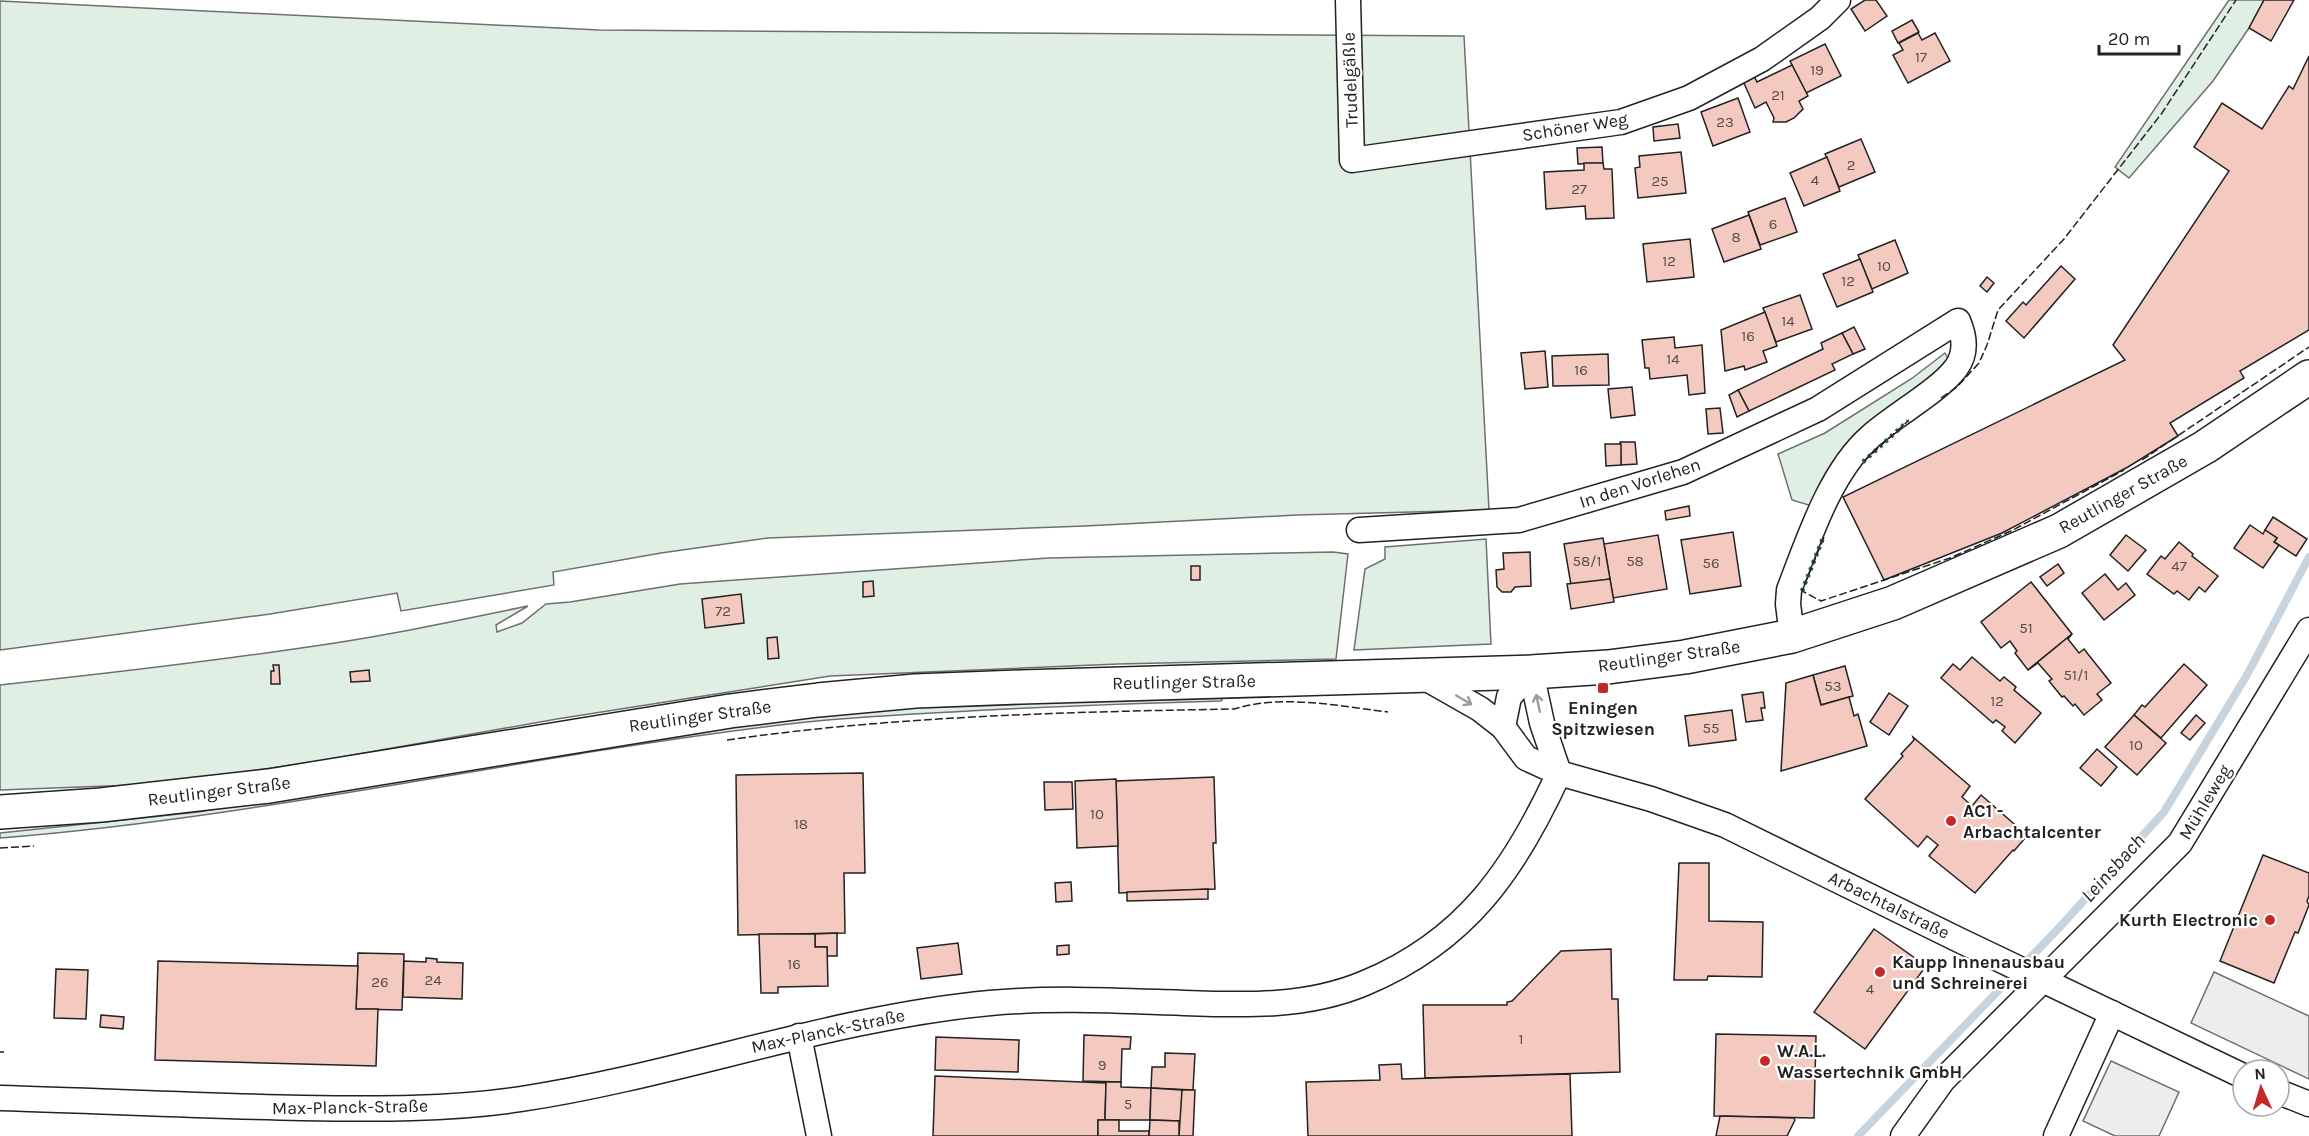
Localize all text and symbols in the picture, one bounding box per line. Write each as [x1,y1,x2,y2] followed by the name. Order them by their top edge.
[2099,18,2178,56] scale bar
[2108,28,2150,50] text: 20 m
[1337,32,1363,128] street label: Trudelgäßle
[1915,48,1927,66] house number: 17
[1810,61,1824,79] house number: 19
[1771,86,1785,104] house number: 21
[1521,108,1629,146] street label: Schöner Weg
[1716,113,1734,131] house number: 23
[1847,156,1855,174] house number: 2
[1811,171,1820,189] house number: 4
[1651,172,1669,190] house number: 25
[1571,180,1587,198] house number: 27
[1769,215,1777,233] house number: 6
[1731,228,1741,246] house number: 8
[1662,252,1676,270] house number: 12
[1877,257,1891,275] house number: 10
[1841,272,1855,290] house number: 12
[1781,312,1795,330] house number: 14
[1741,327,1755,345] house number: 16
[1666,350,1680,368] house number: 14
[1574,361,1588,379] house number: 16
[2055,450,2191,538] street label: Reutlinger Straße
[1577,453,1703,513] street label: In den Vorlehen
[1572,552,1602,570] house number: 58/1
[1626,552,1644,570] house number: 58
[1702,554,1720,572] house number: 56
[2171,557,2187,575] house number: 47
[715,602,731,620] house number: 72
[2019,619,2033,637] house number: 51
[1596,635,1742,677] street label: Reutlinger Straße
[2064,666,2088,684] house number: 51/1
[1112,670,1256,694] street label: Reutlinger Straße
[1824,677,1842,695] house number: 53
[1596,681,1610,695] marker: Eningen Spitzwiesen
[1990,692,2004,710] house number: 12
[1531,693,1543,712] one-way arrow
[1455,694,1472,706] one-way arrow
[627,695,773,737] street label: Reutlinger Straße
[1551,697,1655,740] place label: Eningen Spitzwiesen
[1703,719,1719,737] house number: 55
[2129,736,2143,754] house number: 10
[2174,760,2236,844] street label: Mühleweg
[146,771,292,811] street label: Reutlinger Straße
[1963,800,2101,843] place label: AC1 - Arbachtalcenter
[1090,805,1104,823] house number: 10
[1944,814,1958,828] marker: AC1 - Arbachtalcenter
[794,815,808,833] house number: 18
[2076,829,2150,907] water label: Leinsbach
[1825,866,1953,944] street label: Arbachtalstraße
[2119,909,2258,931] place label: Kurth Electronic
[2263,913,2277,927] marker: Kurth Electronic
[1892,951,2065,994] place label: Kaupp Innenausbau und Schreinerei
[787,955,801,973] house number: 16
[1873,965,1887,979] marker: Kaupp Innenausbau und Schreinerei
[424,971,442,989] house number: 24
[371,973,389,991] house number: 26
[1866,980,1875,998] house number: 4
[749,1004,907,1058] street label: Max-Planck-Straße
[1519,1030,1523,1048] house number: 1
[1777,1040,1962,1083] place label: W.A.L. Wassertechnik GmbH
[1758,1054,1772,1068] marker: W.A.L. Wassertechnik GmbH
[1098,1056,1106,1074] house number: 9
[2231,1058,2291,1118] north arrow
[2254,1064,2266,1083] text: N
[272,1095,428,1119] street label: Max-Planck-Straße
[1124,1095,1132,1113] house number: 5

